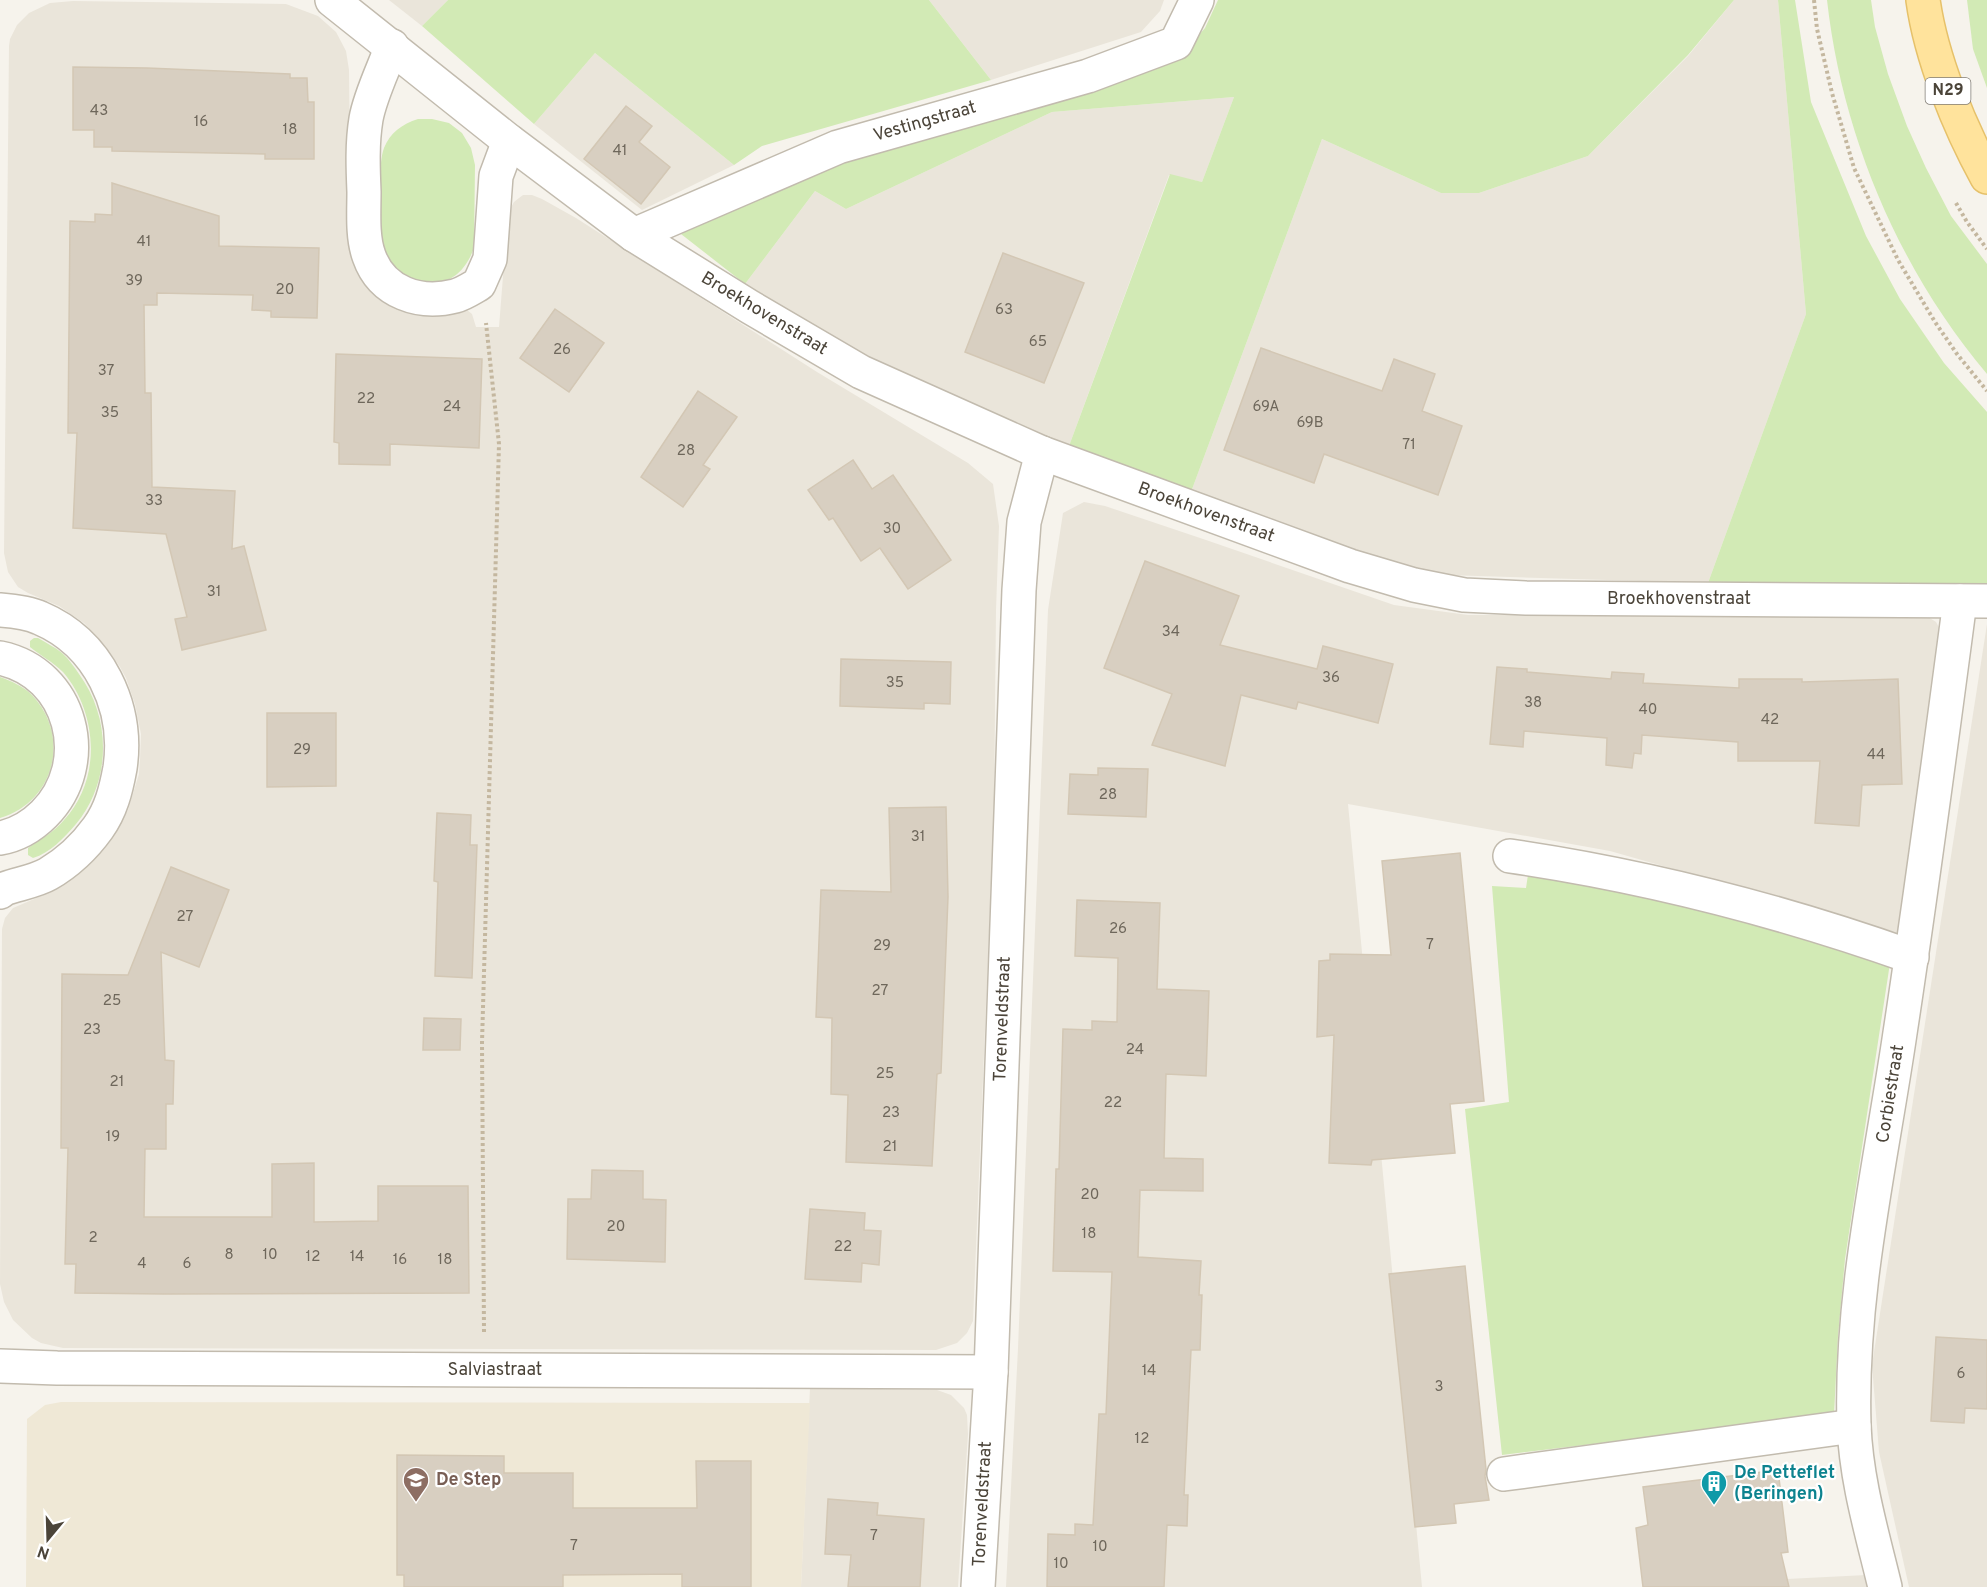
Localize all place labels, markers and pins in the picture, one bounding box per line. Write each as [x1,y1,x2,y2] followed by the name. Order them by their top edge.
[1734,1462,1835,1506] place label: De Petteflet (Beringen)
[401,1465,431,1503] school or university icon: De Step
[1699,1468,1729,1506] building icon: De Petteflet (Beringen)
[436,1469,501,1492] place label: De Step

